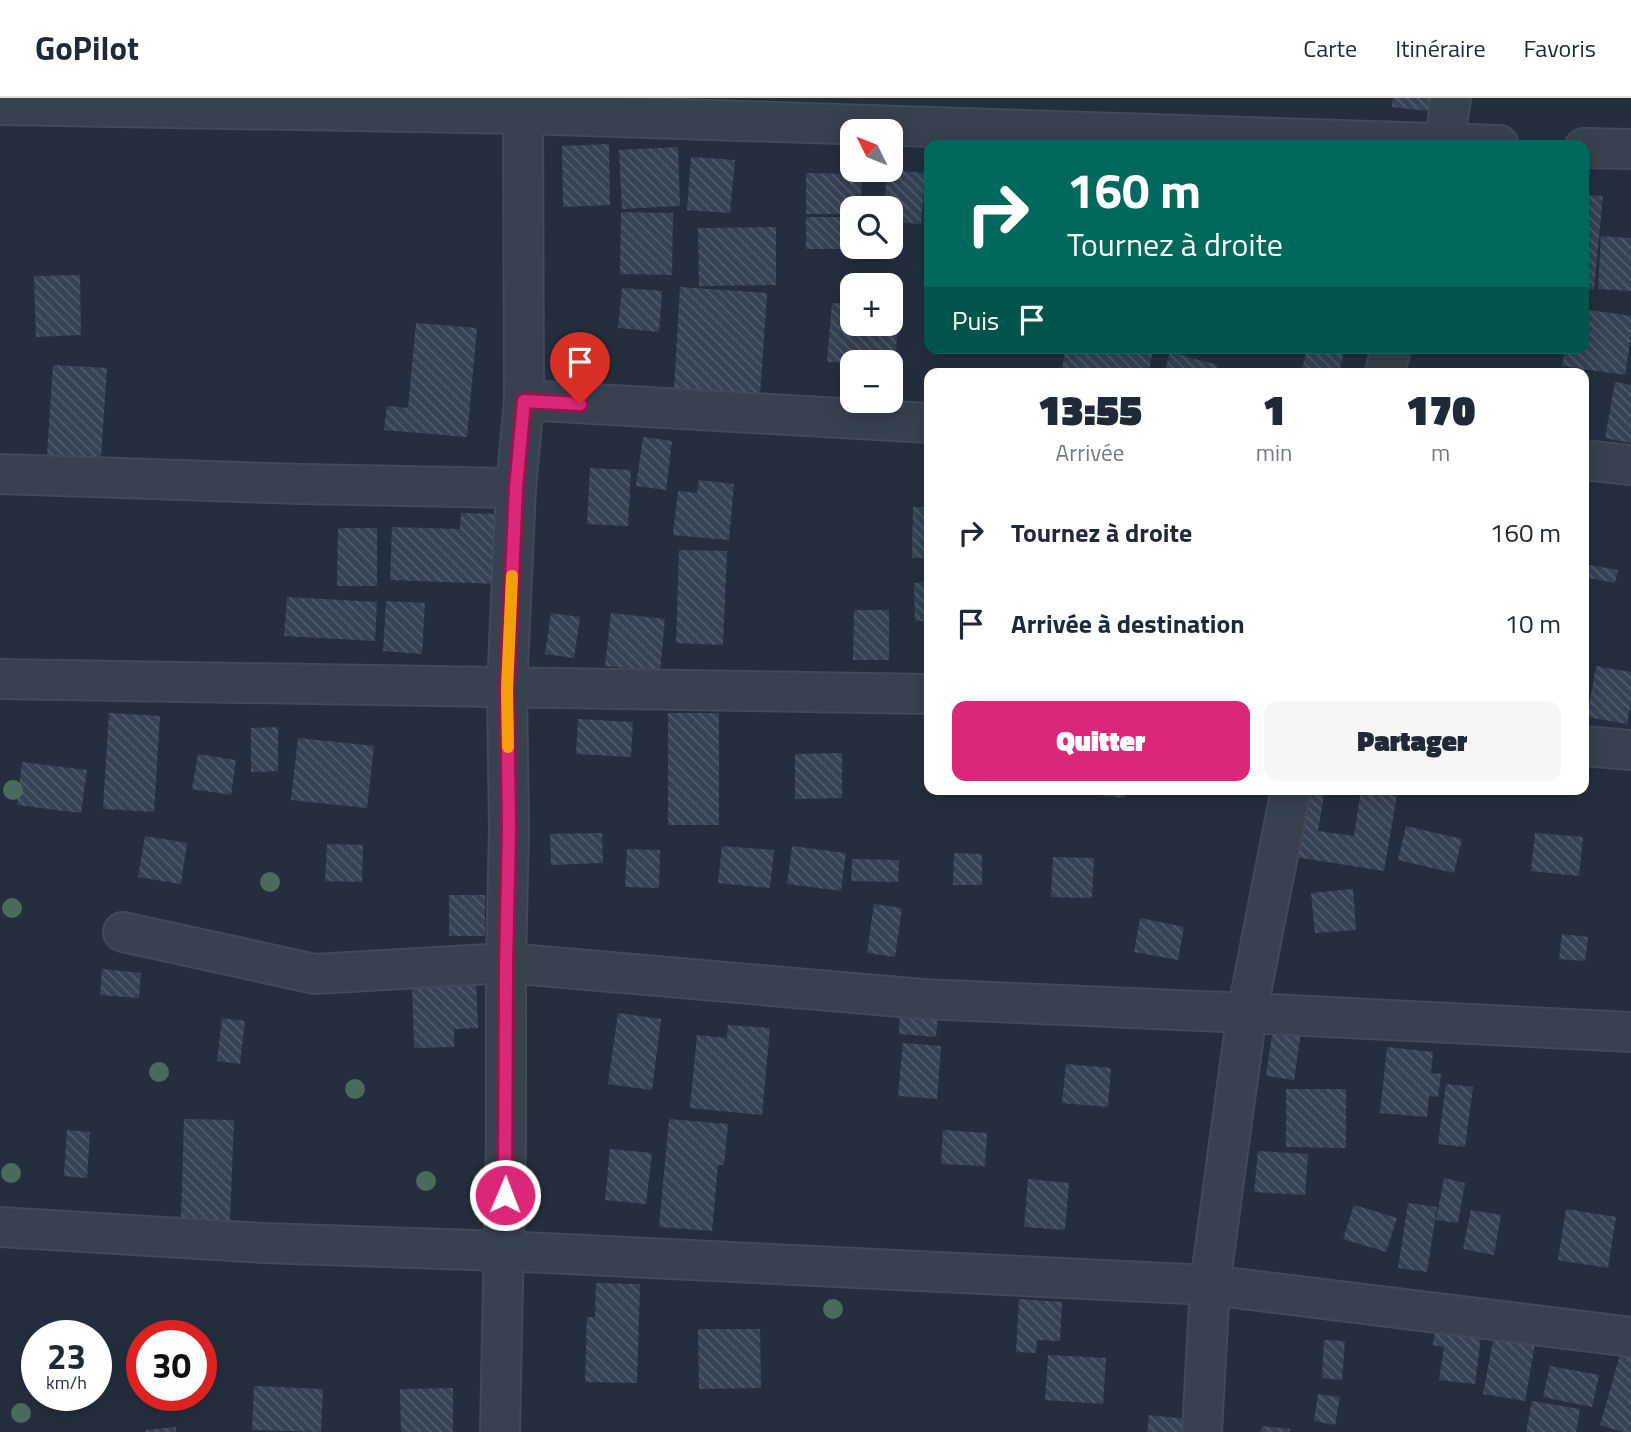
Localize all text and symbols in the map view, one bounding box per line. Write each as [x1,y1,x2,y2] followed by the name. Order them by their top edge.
[35,23,139,73] text: GoPilot
[1303,30,1357,66] text: Carte
[1395,30,1486,66] text: Itinéraire
[1524,30,1596,66] text: Favoris
[840,119,903,182] north arrow
[840,119,903,413] map controls
[1067,152,1201,227] text: 160 m
[952,168,1043,259] icon: right
[840,196,903,259] button: search
[1067,220,1283,268] text: Tournez à droite
[840,273,903,336] button: +
[952,301,999,340] text: Puis
[1013,301,1051,339] icon: arrive
[550,332,610,404] pin
[561,343,599,381] icon: arrive
[840,350,903,413] button: −
[1038,377,1142,441] text: 13:55
[1263,377,1286,441] text: 1
[1406,377,1475,441] text: 170
[1056,435,1124,470] text: Arrivée
[1256,435,1292,470] text: min
[1431,435,1450,470] text: m
[1011,513,1192,552] text: Tournez à droite
[1490,513,1561,552] text: 160 m
[952,514,990,552] icon: right
[1011,604,1245,643] text: Arrivée à destination
[1504,604,1561,643] text: 10 m
[952,605,990,643] icon: arrive
[952,701,1250,781] button: Quitter
[1264,701,1561,781] button: Partager
[468,1158,542,1232] position arrow
[126,1320,217,1411] speed limit sign: 30
[47,1329,86,1383] text: 23
[46,1369,87,1396] text: km/h

